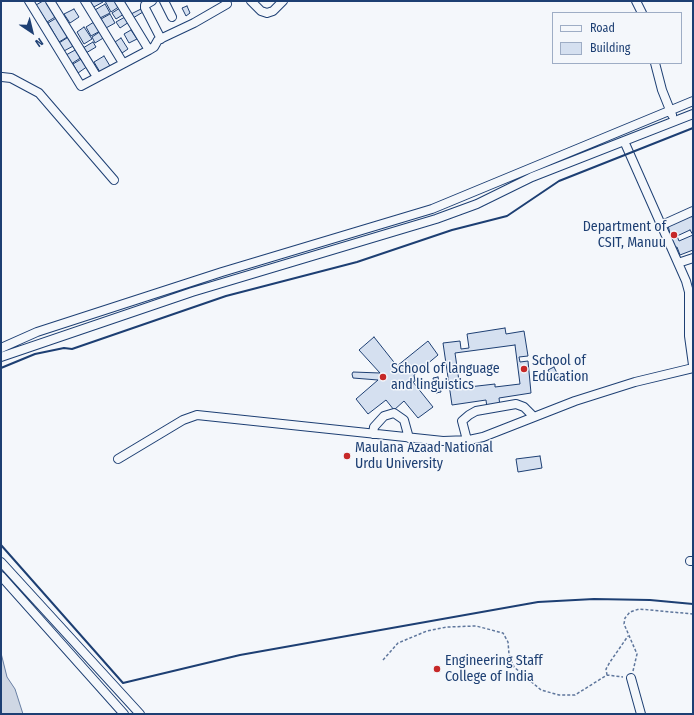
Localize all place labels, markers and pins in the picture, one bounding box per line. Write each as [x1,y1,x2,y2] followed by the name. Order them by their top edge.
[583,219,666,252] place label: Department of CSIT, Manuu
[669,230,679,240] marker: Department of CSIT, Manuu
[532,353,589,386] place label: School of Education
[391,361,500,394] place label: School of language and linguistics
[519,364,529,374] marker: School of Education
[378,372,388,382] marker: School of language and linguistics
[355,440,493,472] place label: Maulana Azaad National Urdu University
[342,451,352,461] marker: Maulana Azaad National Urdu University
[445,653,543,686] place label: Engineering Staff College of India
[432,664,442,674] marker: Engineering Staff College of India

